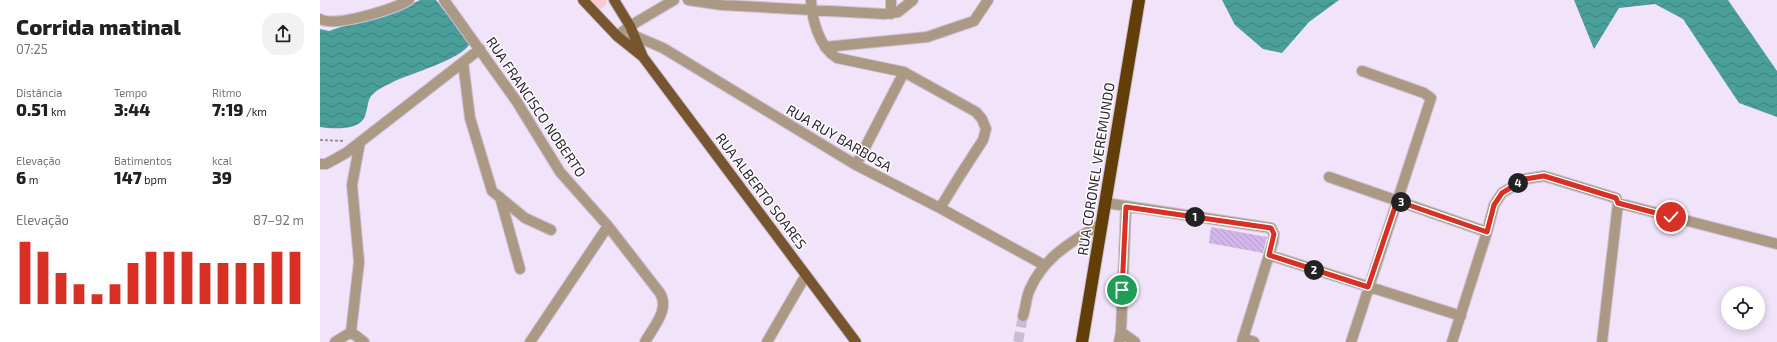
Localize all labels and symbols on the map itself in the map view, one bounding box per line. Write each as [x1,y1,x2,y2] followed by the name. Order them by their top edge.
[483,33,590,180] street label: RUA FRANCISCO NOBERTO
[1073,81,1118,257] street label: RUA CORONEL VEREMUNDO
[784,101,895,175] street label: RUA RUY BARBOSA
[712,129,811,252] street label: RUA ALBERTO SOARES
[1508,173,1528,193] pin: 4
[1391,192,1411,212] pin: 3
[1654,200,1688,234] pin
[1185,207,1205,227] pin: 1
[1304,260,1324,280] pin: 2
[1105,273,1139,307] pin

